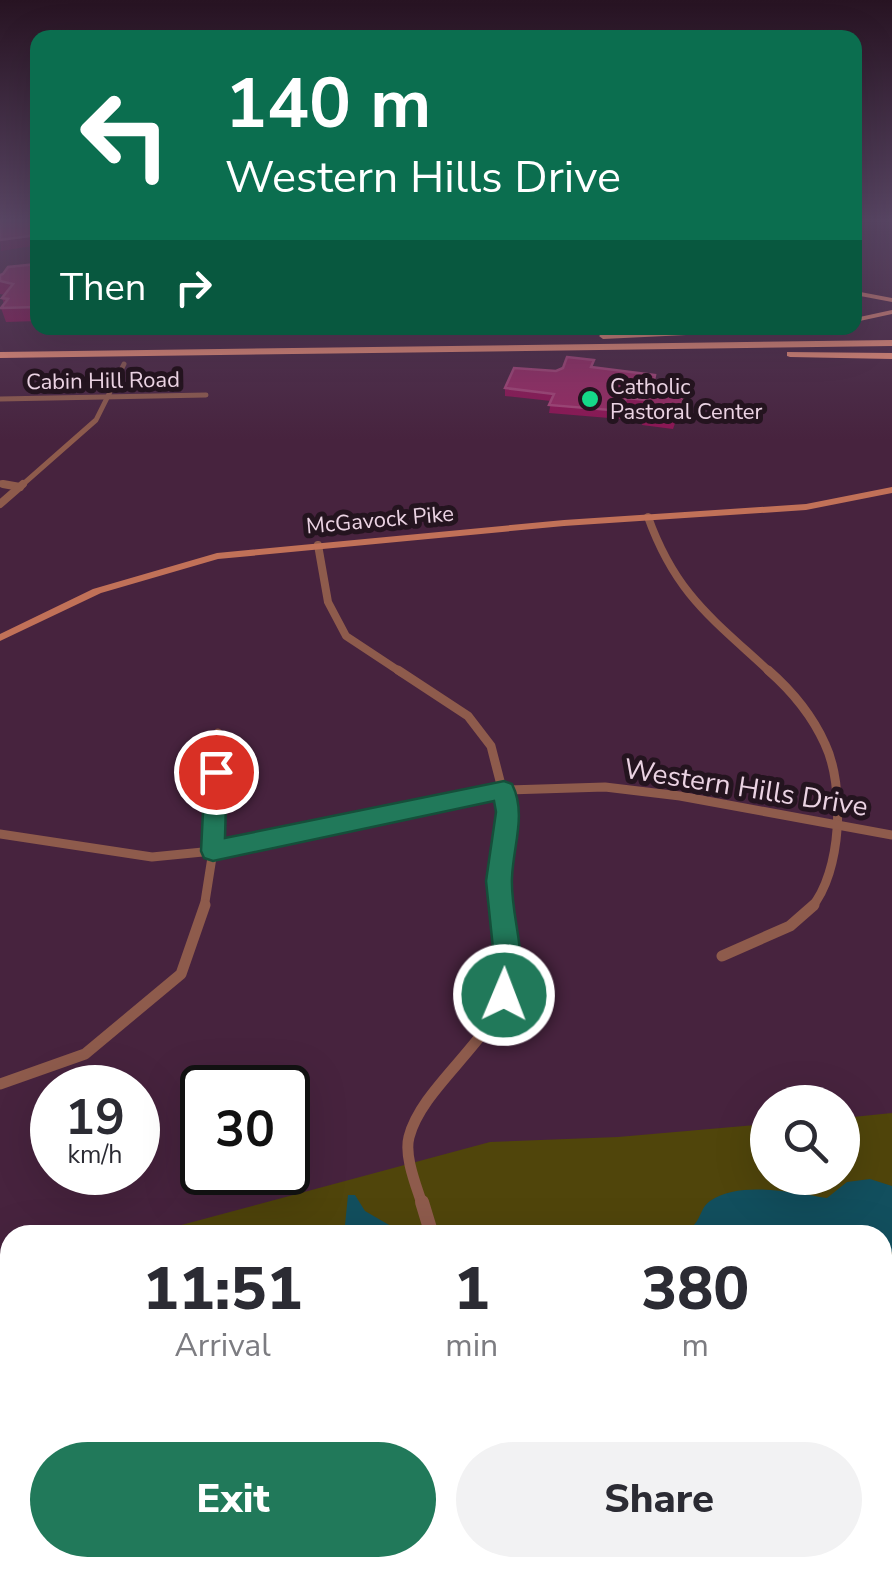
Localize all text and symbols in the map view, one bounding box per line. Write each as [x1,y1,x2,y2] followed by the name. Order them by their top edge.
[225,56,431,152] text: 140 m
[60,70,190,200] icon: left
[225,147,621,208] text: Western Hills Drive
[166,260,221,315] icon: right
[60,262,146,313] text: Then
[26,365,180,397] street label: Cabin Hill Road
[610,372,762,427] place label: Catholic Pastoral Center
[579,388,601,410] marker: Catholic Pastoral Center
[305,499,455,541] street label: McGavock Pike
[174,730,259,815] pin
[189,745,244,800] icon: arrive
[621,750,871,826] street label: Western Hills Drive
[452,943,556,1047] position arrow
[180,1065,310,1195] speed limit sign: 30
[65,1083,125,1152] text: 19
[750,1085,860,1195] map controls
[750,1085,860,1195] button: search
[67,1138,123,1172] text: km/h
[143,1248,302,1330] text: 11:51
[454,1248,490,1330] text: 1
[641,1248,749,1330] text: 380
[175,1324,271,1367] text: Arrival
[445,1324,498,1367] text: min
[681,1324,709,1367] text: m
[30,1442,436,1557] button: Exit
[456,1442,862,1557] button: Share

